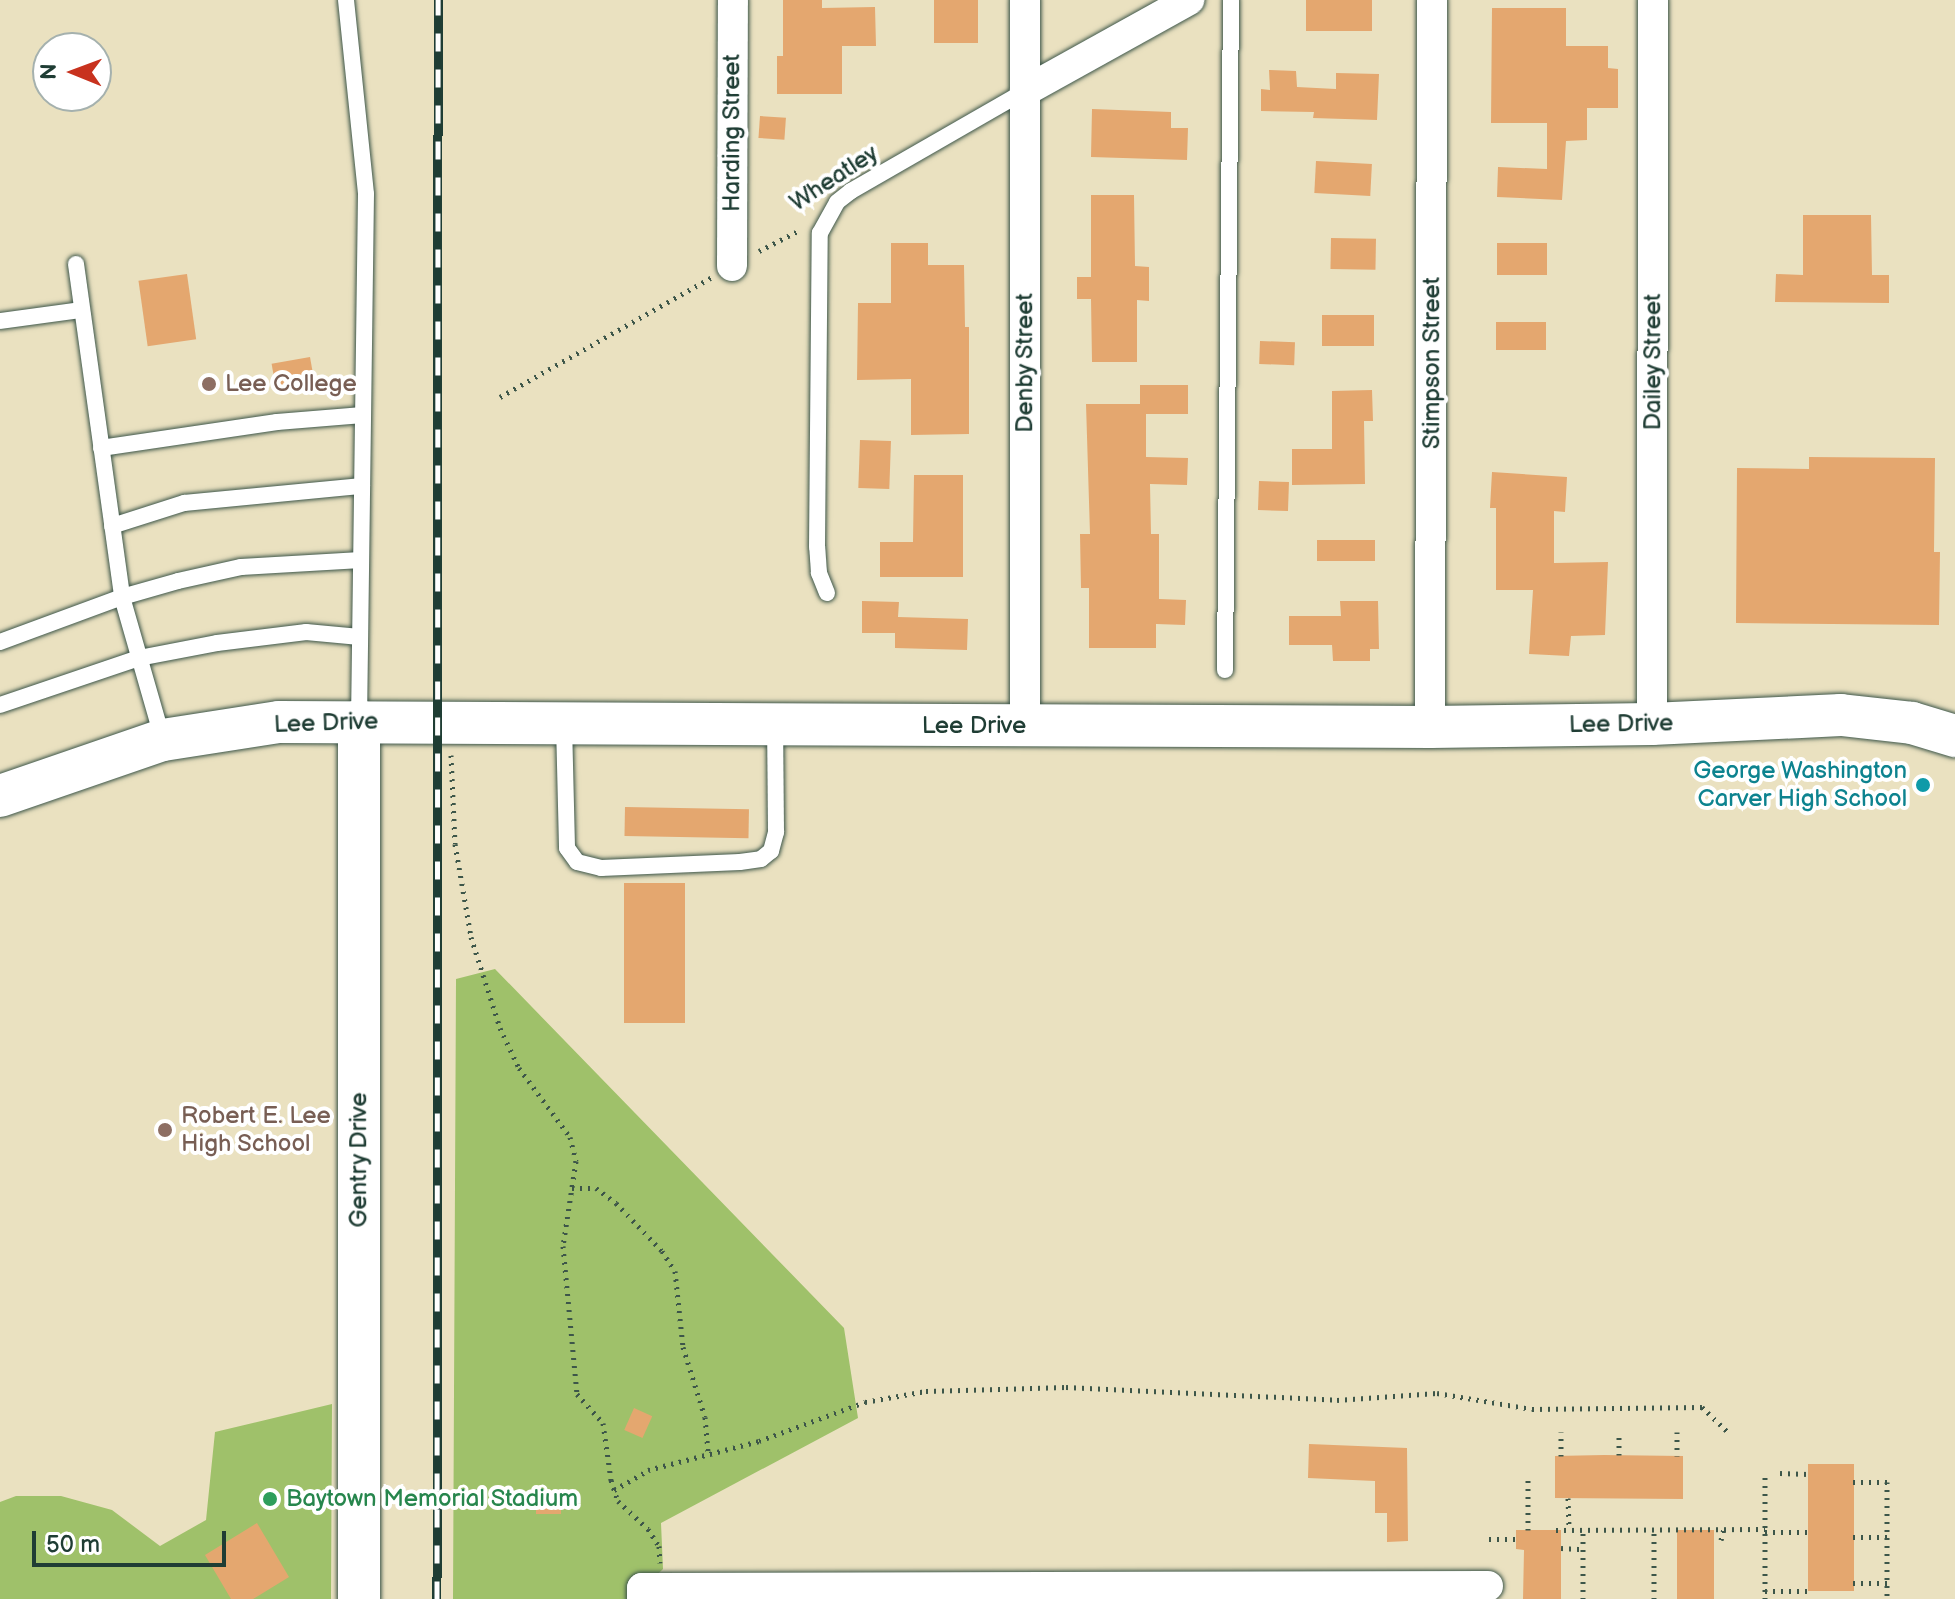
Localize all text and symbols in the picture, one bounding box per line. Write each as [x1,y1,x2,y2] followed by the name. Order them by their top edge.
[32,32,112,112] north arrow
[718,54,746,212] street label: Harding Street
[36,63,63,80] text: N
[784,139,884,217] street label: Wheatley
[1418,277,1446,449] street label: Stimpson Street
[1011,292,1039,434] street label: Denby Street
[1639,293,1667,431] street label: Dailey Street
[225,370,357,398] place label: Lee College
[200,375,218,393] marker: Lee College
[273,707,379,739] street label: Lee Drive
[1569,709,1673,739] street label: Lee Drive
[922,712,1026,740] street label: Lee Drive
[1692,757,1907,813] place label: George Washington Carver High School
[1914,776,1932,794] marker: George Washington Carver High School
[345,1092,373,1228] street label: Gentry Drive
[181,1102,331,1158] place label: Robert E. Lee High School
[156,1121,174,1139] marker: Robert E. Lee High School
[286,1485,579,1513] place label: Baytown Memorial Stadium
[261,1490,279,1508] marker: Baytown Memorial Stadium
[36,1515,230,1565] scale bar
[46,1530,100,1559] text: 50 m

